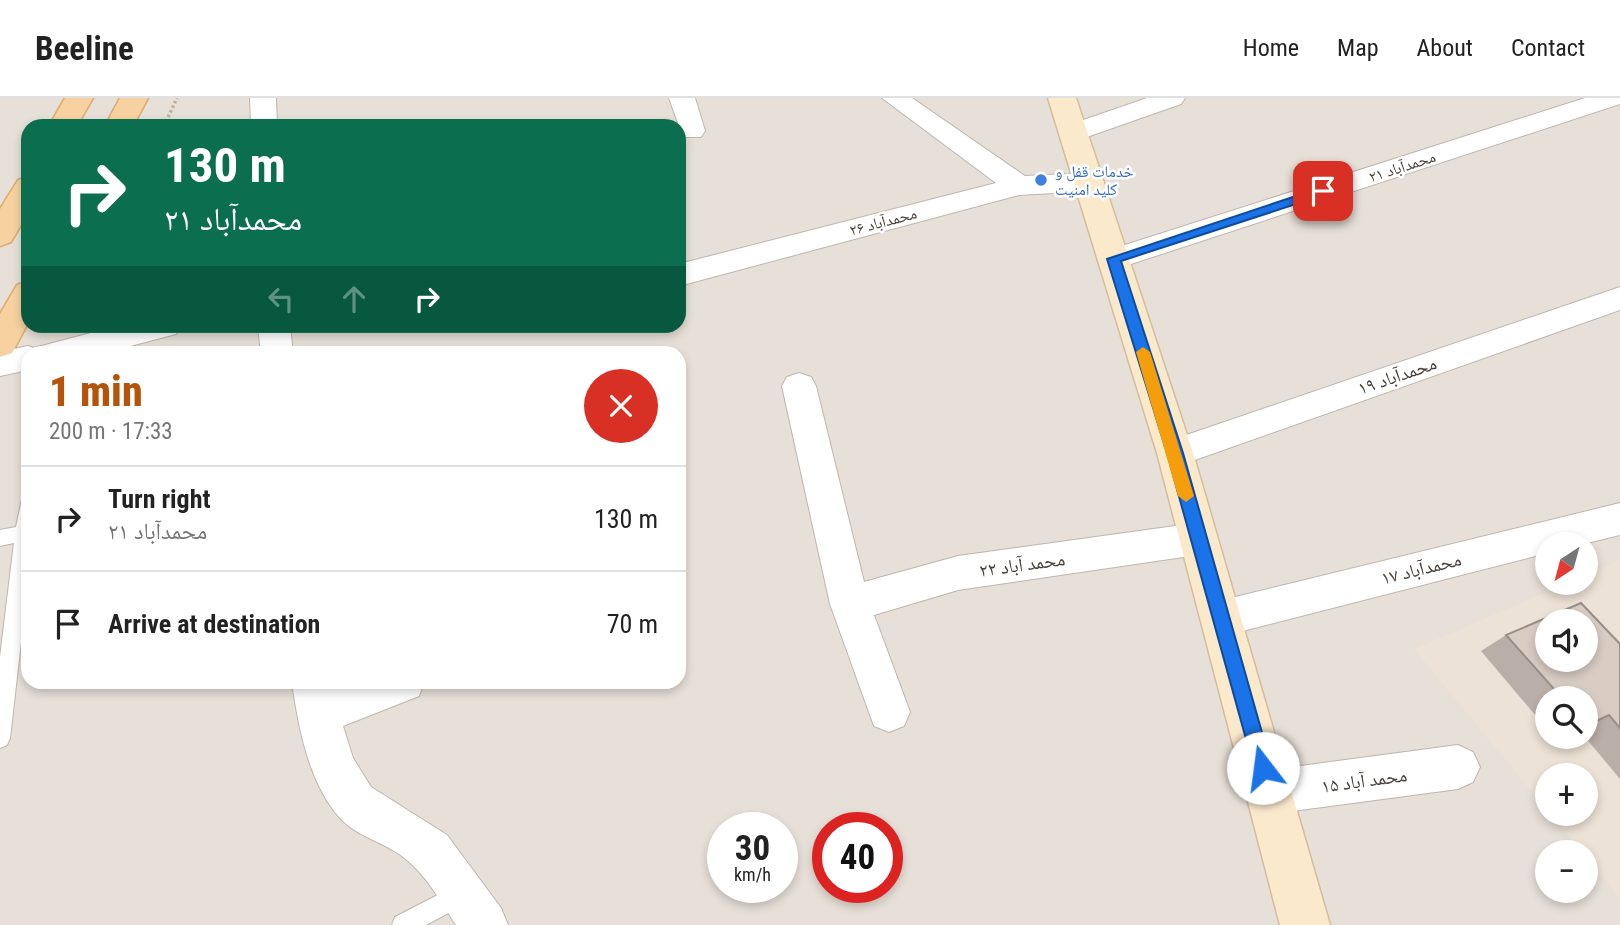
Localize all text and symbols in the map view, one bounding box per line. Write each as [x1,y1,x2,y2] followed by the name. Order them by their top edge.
[35,29,134,68] text: Beeline
[1243,34,1299,62] text: Home
[1337,34,1379,62] text: Map
[1417,34,1473,62] text: About
[1511,34,1585,62] text: Contact
[164,137,286,194] text: 130 m
[49,147,140,238] icon: right
[1366,147,1438,186] street label: محمدآباد ۲۱
[1293,161,1353,221] pin
[1055,162,1134,199] place label: خدمات قفل و کلید امنیت
[1033,172,1049,188] marker: خدمات قفل و کلید امنیت
[1304,172,1342,210] icon: arrive
[164,200,302,238] text: محمدآباد ۲۱
[847,203,919,240] street label: محمدآباد ۲۶
[262,280,300,318] icon: left
[335,280,373,318] icon: ahead
[408,280,446,318] icon: right
[1355,351,1440,400] street label: محمدآباد ۱۹
[49,367,143,416] text: 1 min
[584,369,658,443] button: close
[49,418,173,445] text: 200 m · 17:33
[108,484,210,514] text: Turn right
[49,500,87,538] icon: right
[594,504,658,534] text: 130 m
[108,518,207,545] text: محمدآباد ۲۱
[1535,532,1598,595] north arrow
[1535,532,1598,903] map controls
[978,547,1066,582] street label: محمد آباد ۲۲
[1379,547,1464,590] street label: محمدآباد ۱۷
[49,605,87,643] icon: arrive
[108,609,320,639] text: Arrive at destination
[607,609,658,639] text: 70 m
[1535,609,1598,672] button: sound
[1535,686,1598,749] button: search
[1226,731,1300,805] position arrow
[1320,763,1408,798] street label: محمد آباد ۱۵
[1535,763,1598,826] button: +
[812,812,903,903] speed limit sign: 40
[735,828,770,869] text: 30
[1535,840,1598,903] button: −
[734,864,771,885] text: km/h

